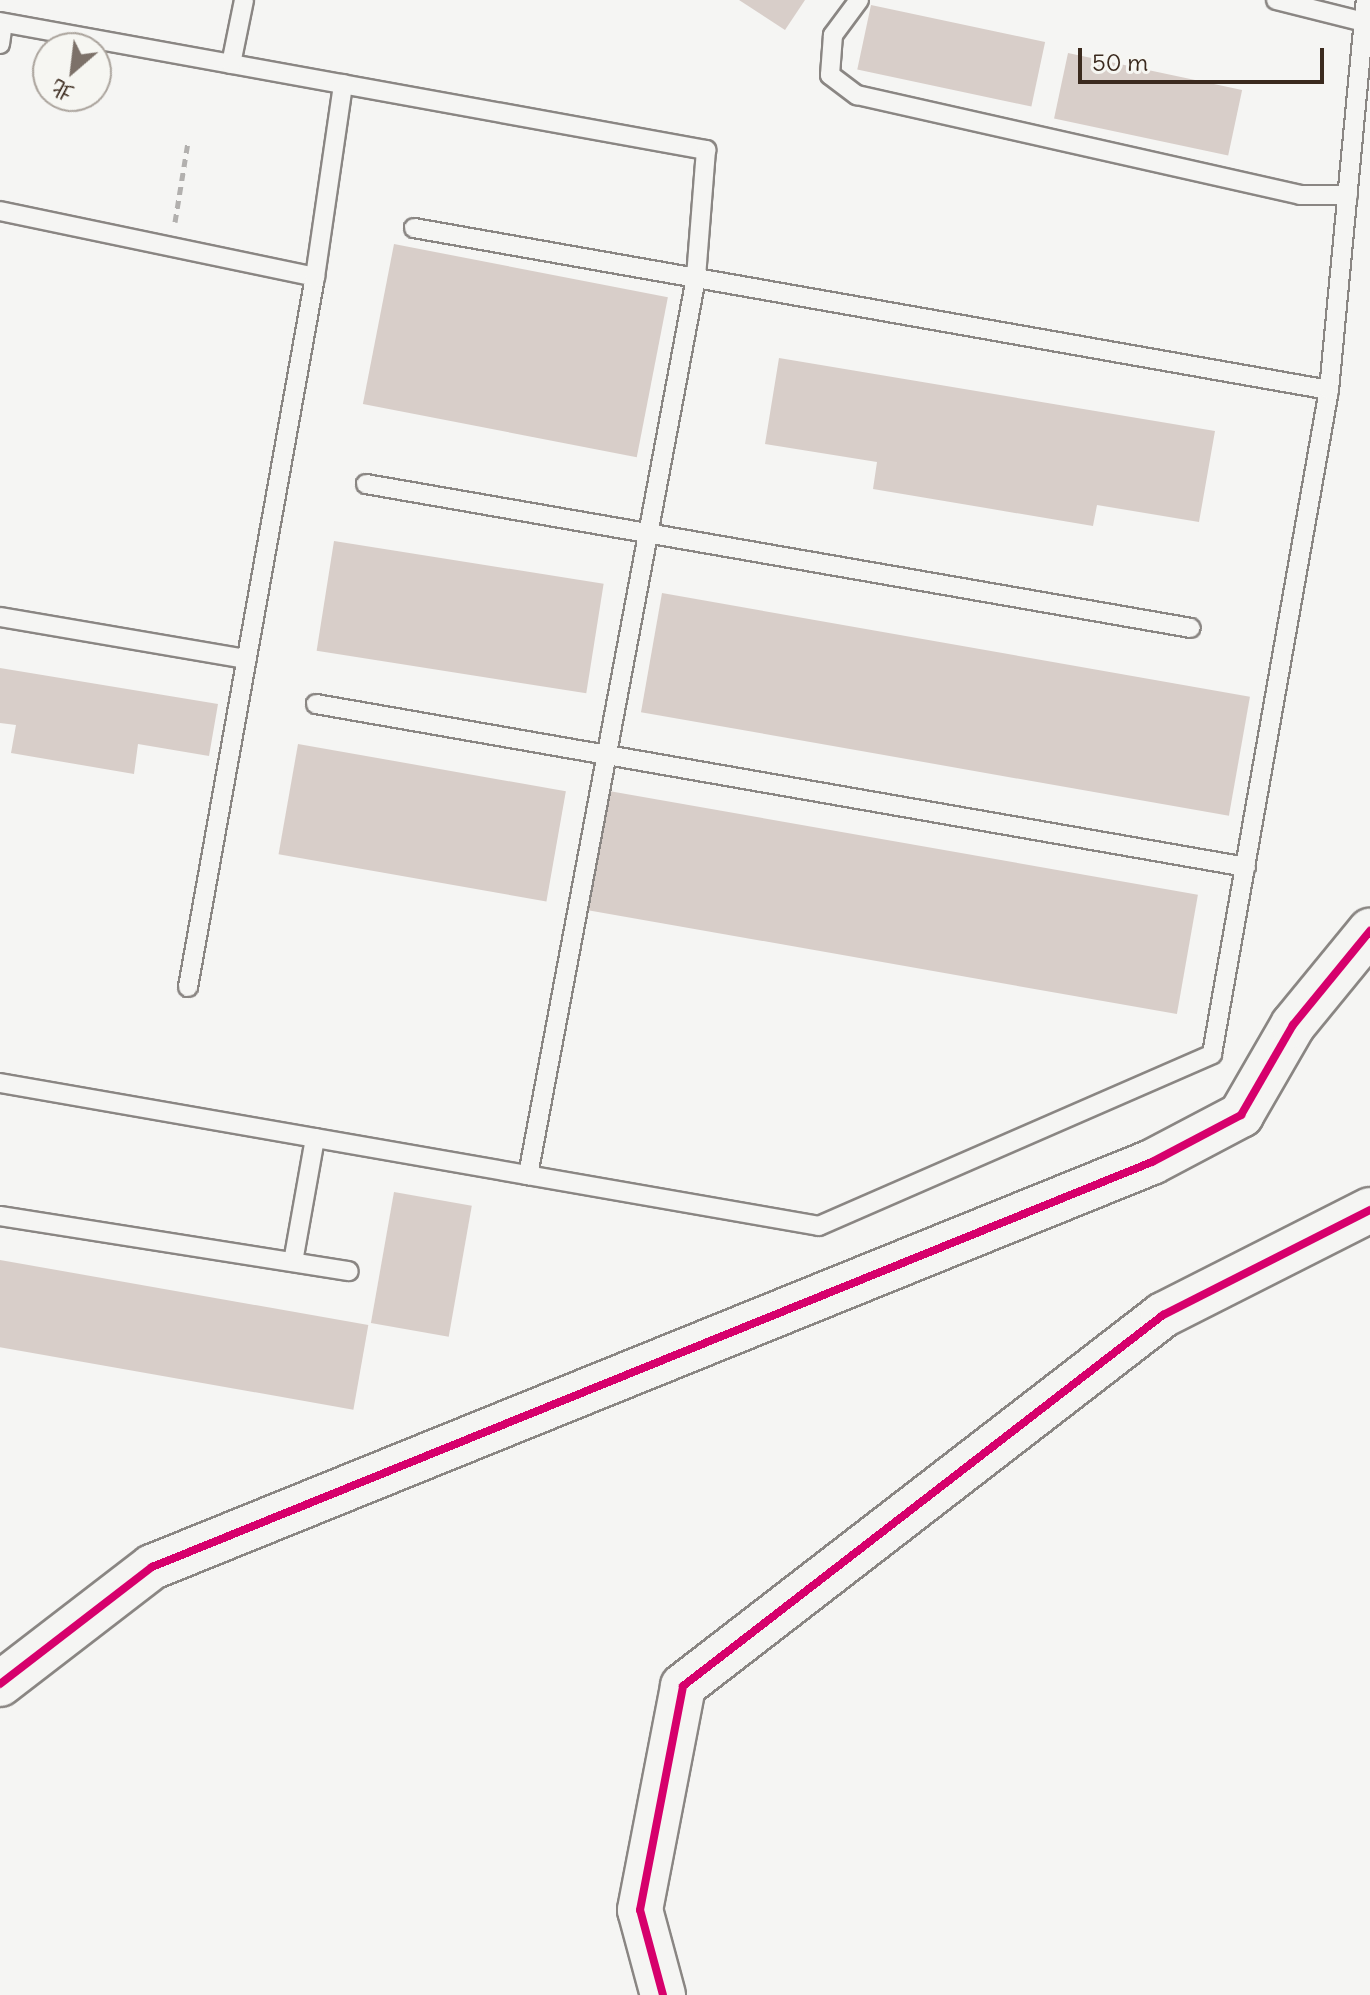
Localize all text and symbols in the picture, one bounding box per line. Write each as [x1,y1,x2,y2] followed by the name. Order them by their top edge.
[32,32,112,112] north arrow
[1082,32,1328,82] scale bar
[1092,47,1148,77] text: 50 m
[45,74,78,109] text: 北

